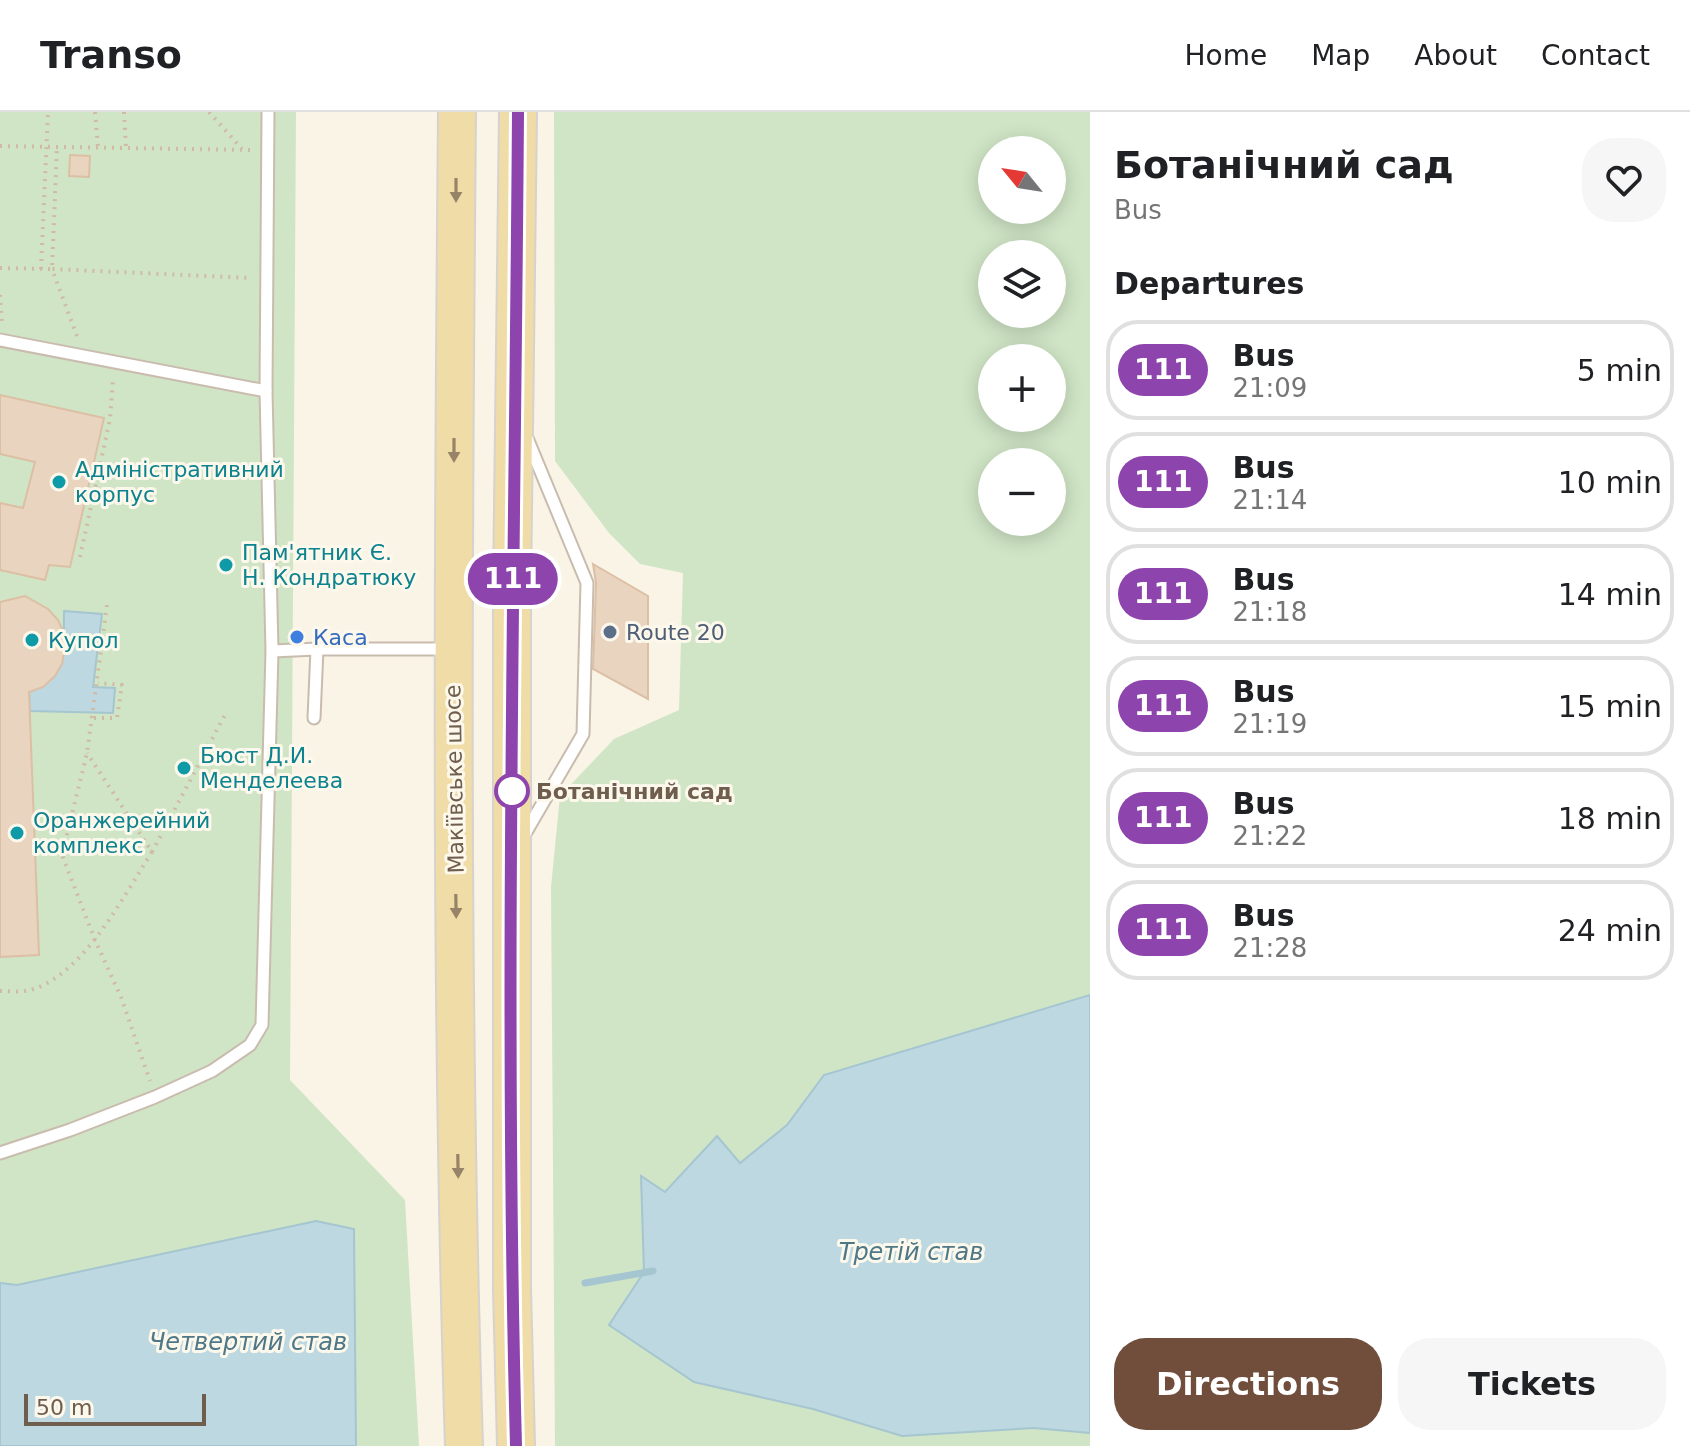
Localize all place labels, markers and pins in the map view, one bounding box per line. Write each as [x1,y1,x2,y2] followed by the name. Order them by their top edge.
[75,457,284,507] place label: Адміністративний корпус
[50,473,68,491] marker: Адміністративний корпус
[242,540,416,590] place label: Пам'ятник Є. Н. Кондратюку
[217,556,235,574] marker: Пам'ятник Є. Н. Кондратюку
[626,620,725,645] place label: Route 20
[601,623,619,641] marker: Route 20
[313,625,368,650] place label: Каса
[48,628,119,653] place label: Купол
[288,628,306,646] marker: Каса
[23,631,41,649] marker: Купол
[200,743,343,793] place label: Бюст Д.И. Менделеева
[175,759,193,777] marker: Бюст Д.И. Менделеева
[495,774,529,808] marker: Ботанічний сад
[536,779,733,804] place label: Ботанічний сад
[33,808,210,858] place label: Оранжерейний комплекс
[8,824,26,842] marker: Оранжерейний комплекс

